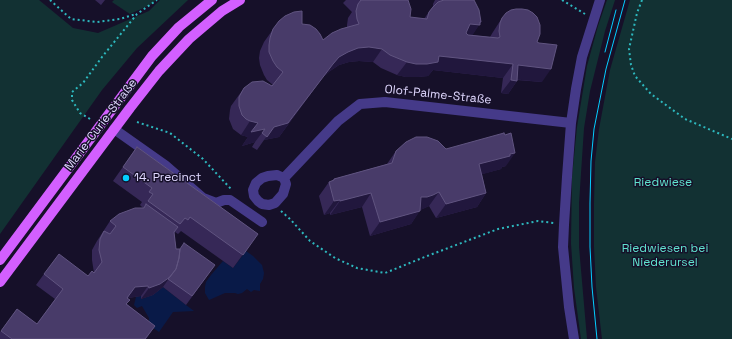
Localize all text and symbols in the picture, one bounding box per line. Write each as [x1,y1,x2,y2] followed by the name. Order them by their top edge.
[62,76,140,174] street label: Marie-Curie-Straße
[384,82,492,108] street label: Olof-Palme-Straße
[134,171,201,185] place label: 14. Precinct
[121,173,131,183] marker: 14. Precinct
[634,176,692,190] park label: Riedwiese
[622,242,708,270] park label: Riedwiesen bei Niederursel

